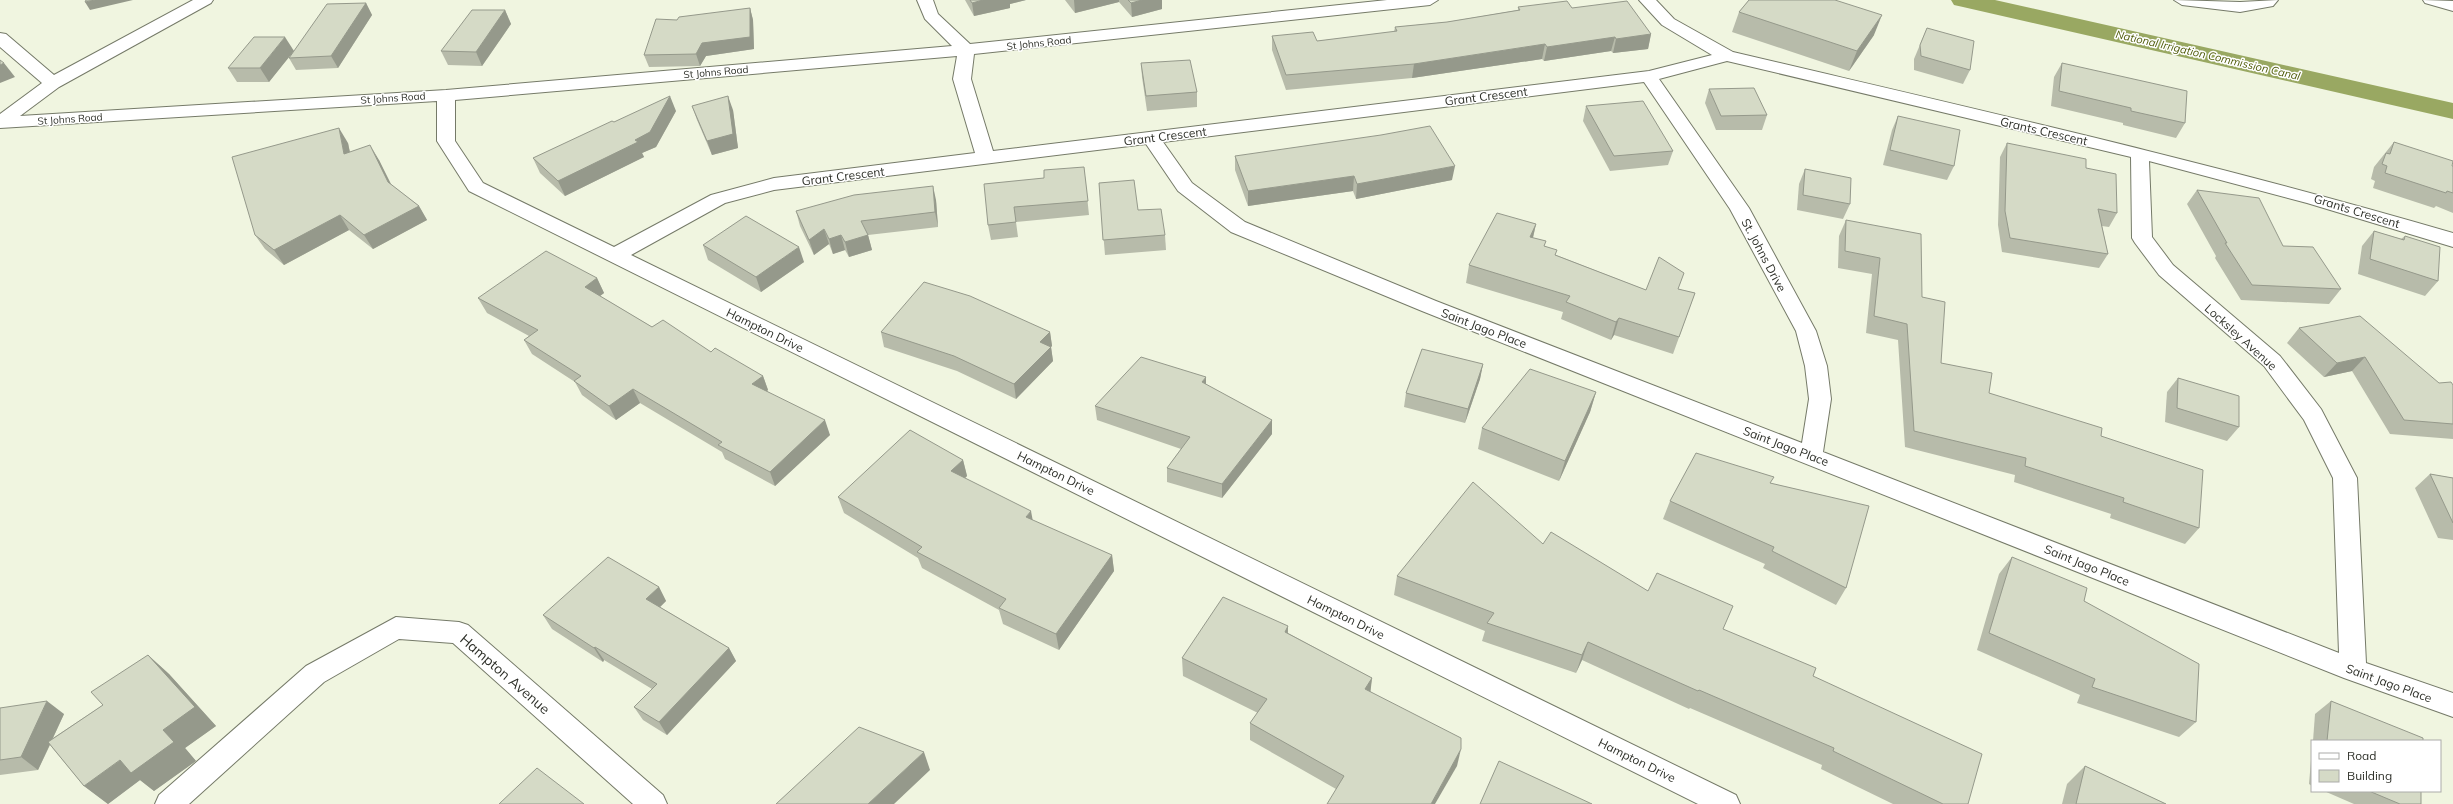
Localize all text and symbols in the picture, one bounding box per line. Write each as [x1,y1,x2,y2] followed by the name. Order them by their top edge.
[2114,27,2302,83] water label: National Irrigation Commission Canal
[1006,33,1072,53] street label: St Johns Road
[683,63,749,81] street label: St Johns Road
[1444,83,1528,109] street label: Grant Crescent
[360,89,426,107] street label: St Johns Road
[37,110,103,128] street label: St Johns Road
[1999,114,2089,148] street label: Grants Crescent
[1123,123,1207,149] street label: Grant Crescent
[801,163,885,189] street label: Grant Crescent
[2312,191,2402,231] street label: Grants Crescent
[1738,216,1790,294] street label: St. Johns Drive
[2202,301,2280,373] street label: Locksley Avenue
[724,305,806,355] street label: Hampton Drive
[1439,305,1529,351] street label: Saint Jago Place
[1741,423,1831,469] street label: Saint Jago Place
[1015,448,1097,498] street label: Hampton Drive
[2042,541,2132,589] street label: Saint Jago Place
[1305,592,1387,642] street label: Hampton Drive
[456,630,554,718] street label: Hampton Avenue
[2344,660,2434,706] street label: Saint Jago Place
[1596,735,1678,785] street label: Hampton Drive
[2311,740,2441,792] legend
[2347,748,2376,763] text: Road
[2347,768,2392,783] text: Building

